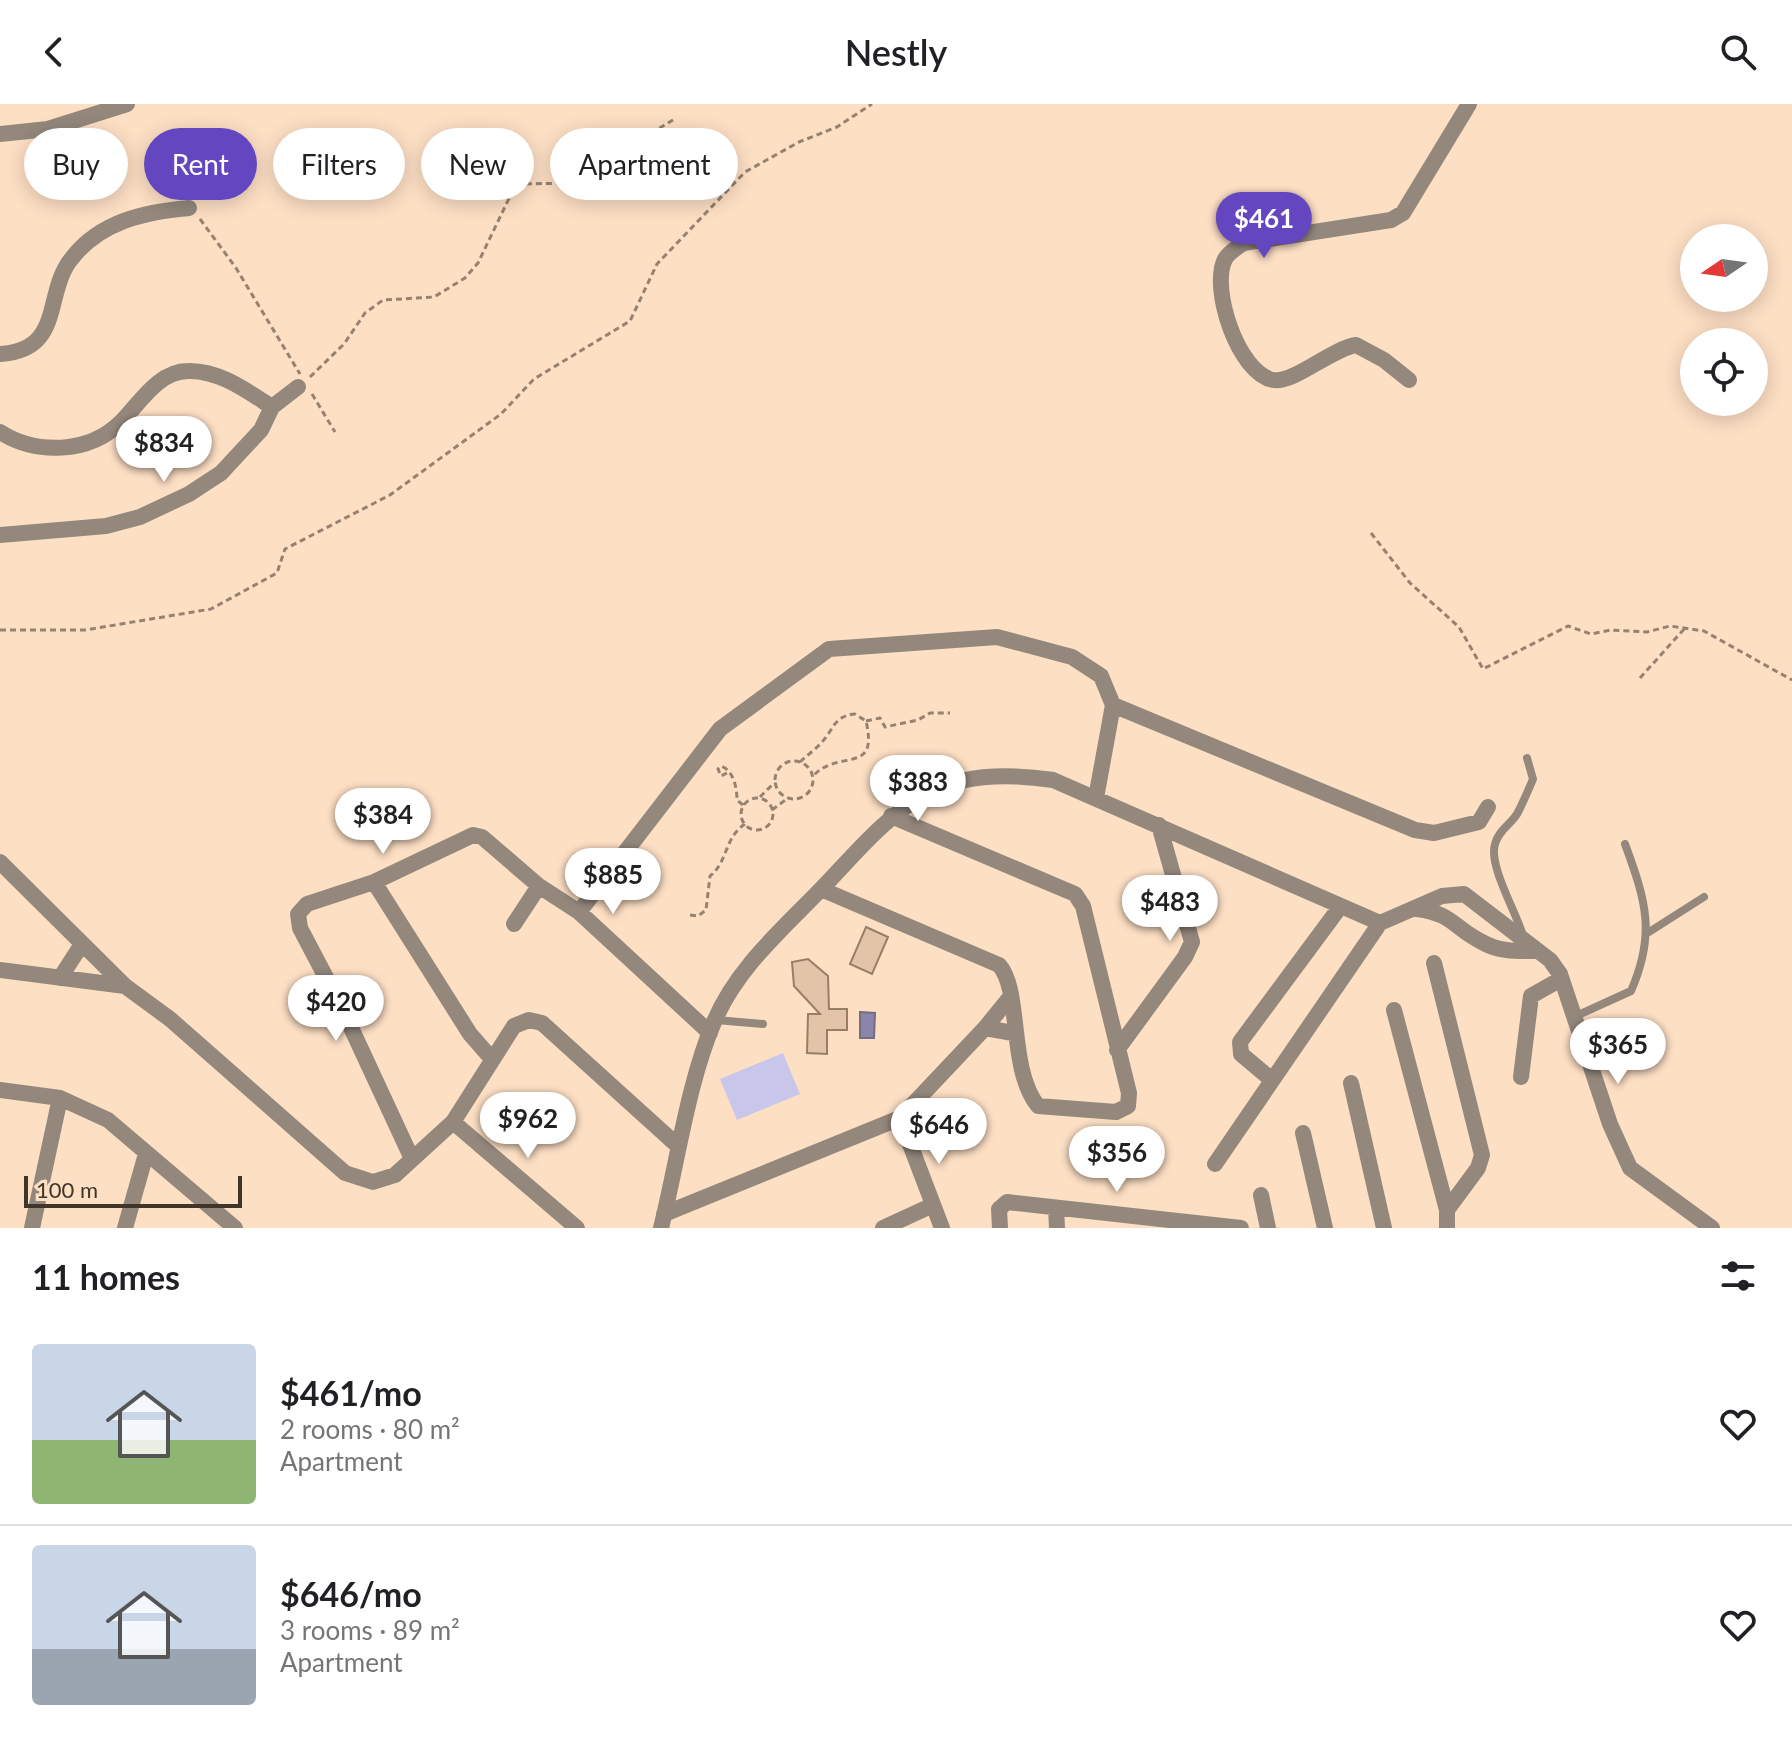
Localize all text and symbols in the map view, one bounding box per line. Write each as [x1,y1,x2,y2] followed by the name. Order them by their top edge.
[32,30,76,74] icon: back
[845,30,947,74] text: Nestly
[1716,30,1760,74] icon: search
[24,128,128,200] chip: Buy
[144,128,257,200] chip: Rent
[273,128,405,200] chip: Filters
[421,128,534,200] chip: New
[550,128,738,200] chip: Apartment
[1217,192,1311,260] pin: $461
[1234,202,1294,234] text: $461
[1680,224,1768,312] north arrow
[1680,224,1768,416] map controls
[1680,328,1768,416] button: locate
[117,416,211,484] pin: $834
[134,426,194,458] text: $834
[871,755,965,823] pin: $383
[888,765,948,797] text: $383
[336,788,430,856] pin: $384
[353,798,413,830] text: $384
[566,848,660,916] pin: $885
[583,858,643,890] text: $885
[1123,875,1217,943] pin: $483
[1140,885,1200,917] text: $483
[289,975,383,1043] pin: $420
[306,985,366,1017] text: $420
[1571,1018,1665,1086] pin: $365
[1588,1028,1648,1060] text: $365
[481,1092,575,1160] pin: $962
[892,1098,986,1166] pin: $646
[498,1102,558,1134] text: $962
[909,1108,969,1140] text: $646
[1070,1126,1164,1194] pin: $356
[1087,1136,1147,1168] text: $356
[24,1172,242,1208] scale bar
[36,1176,98,1203] text: 100 m
[1716,1254,1760,1298] icon: filters
[32,1256,180,1297] text: 11 homes
[280,1372,422,1413] text: $461/mo
[96,1376,192,1472] icon: home
[1716,1402,1760,1446] icon: heart
[280,1413,460,1445] text: 2 rooms · 80 m²
[280,1445,403,1477] text: Apartment
[280,1573,422,1614] text: $646/mo
[96,1577,192,1673] icon: home
[1716,1603,1760,1647] icon: heart
[280,1614,460,1646] text: 3 rooms · 89 m²
[280,1646,403,1678] text: Apartment

